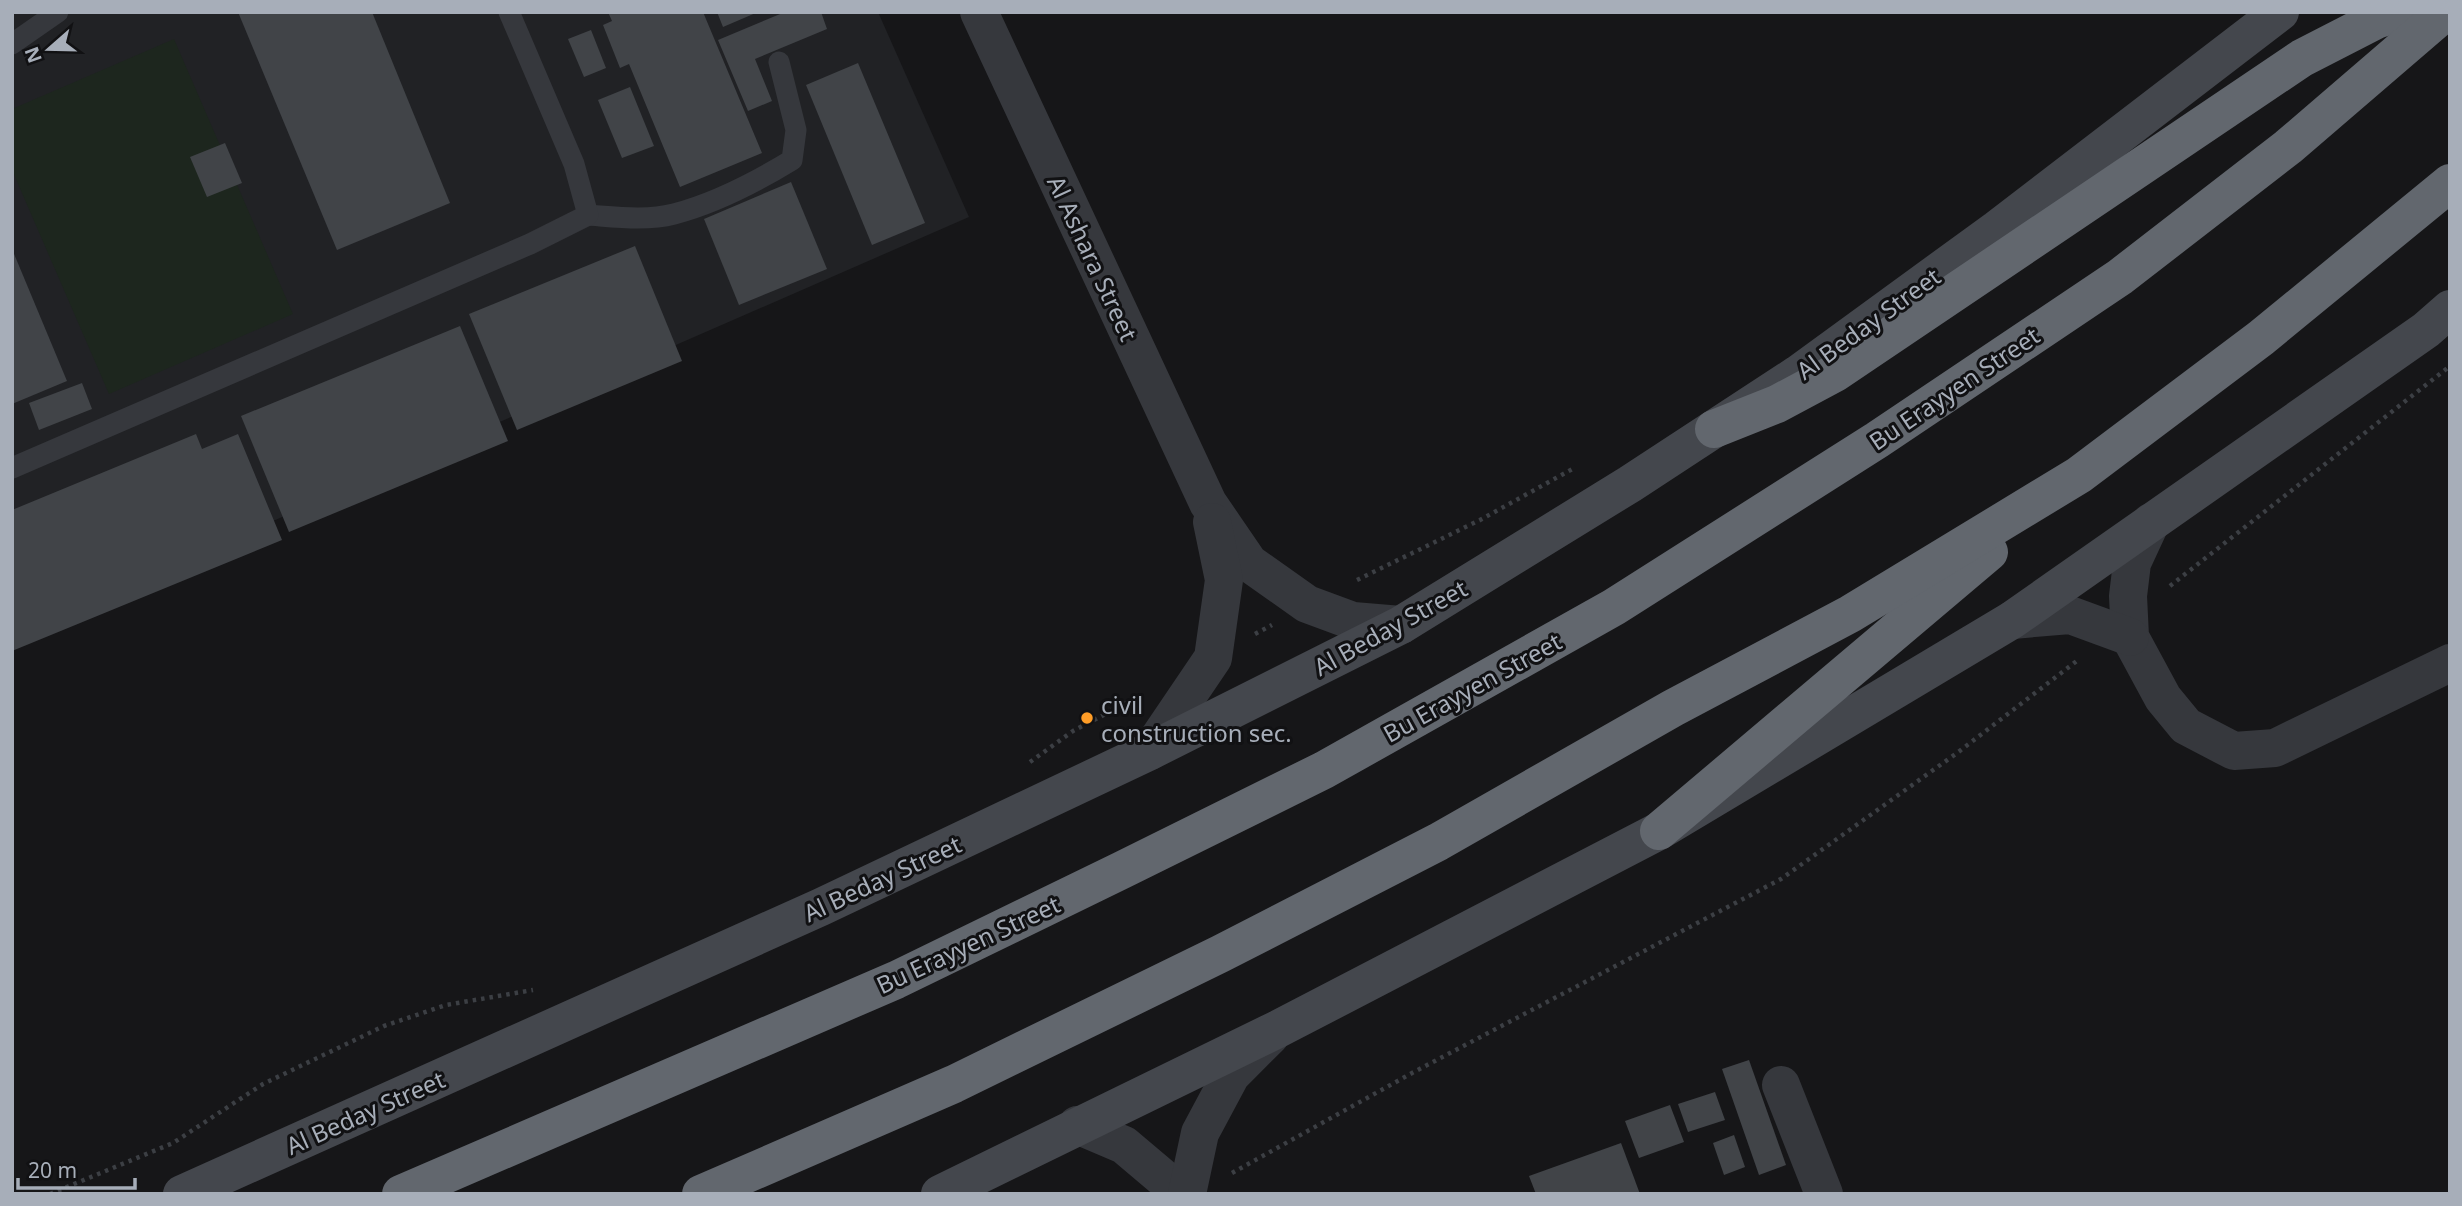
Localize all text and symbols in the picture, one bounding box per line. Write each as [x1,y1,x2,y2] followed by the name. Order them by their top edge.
[14,14,84,84] north arrow
[18,43,48,67] text: N
[1040,170,1146,346] street label: Al Ashara Street
[1789,259,1947,386] street label: Al Beday Street
[1862,318,2046,457] street label: Bu Erayyen Street
[1307,571,1473,683] street label: Al Beday Street
[1377,624,1567,750] street label: Bu Erayyen Street
[1101,688,1292,749] place label: civil construction sec.
[1079,710,1095,726] marker: civil construction sec.
[798,827,967,929] street label: Al Beday Street
[871,887,1065,1001] street label: Bu Erayyen Street
[280,1062,450,1162] street label: Al Beday Street
[18,1146,135,1190] scale bar
[28,1156,77,1184] text: 20 m

